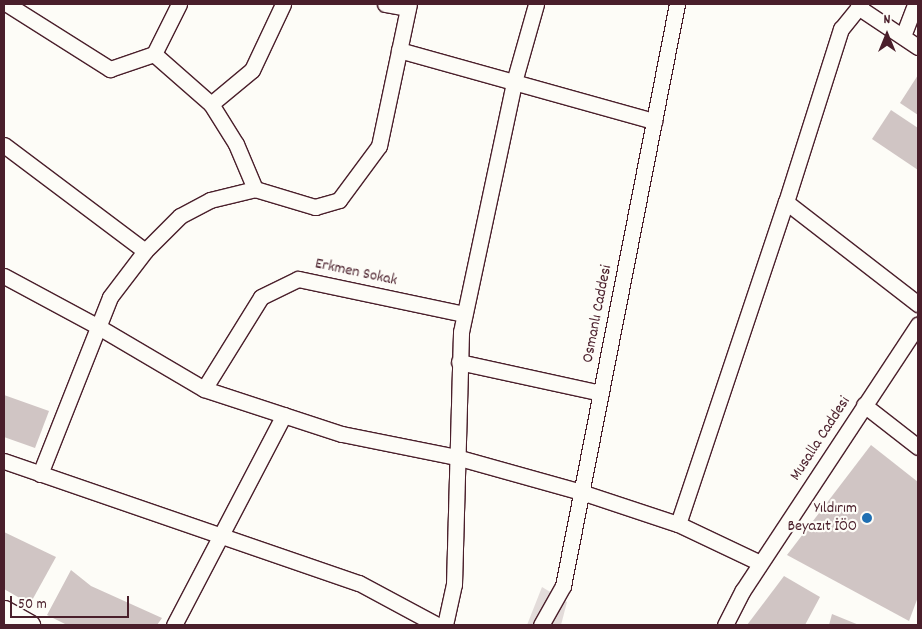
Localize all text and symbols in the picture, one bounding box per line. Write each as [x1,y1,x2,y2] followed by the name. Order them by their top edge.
[862,10,912,60] north arrow
[884,10,890,30] text: N
[313,255,399,291] street label: Erkmen Sokak
[579,263,617,365] street label: Osmanlı Caddesi
[787,393,855,485] street label: Musalla Caddesi
[787,499,857,537] place label: Yıldırım Beyazıt İÖO
[861,512,873,524] marker: Yıldırım Beyazıt İÖO
[12,586,131,618] scale bar
[18,594,47,616] text: 50 m

